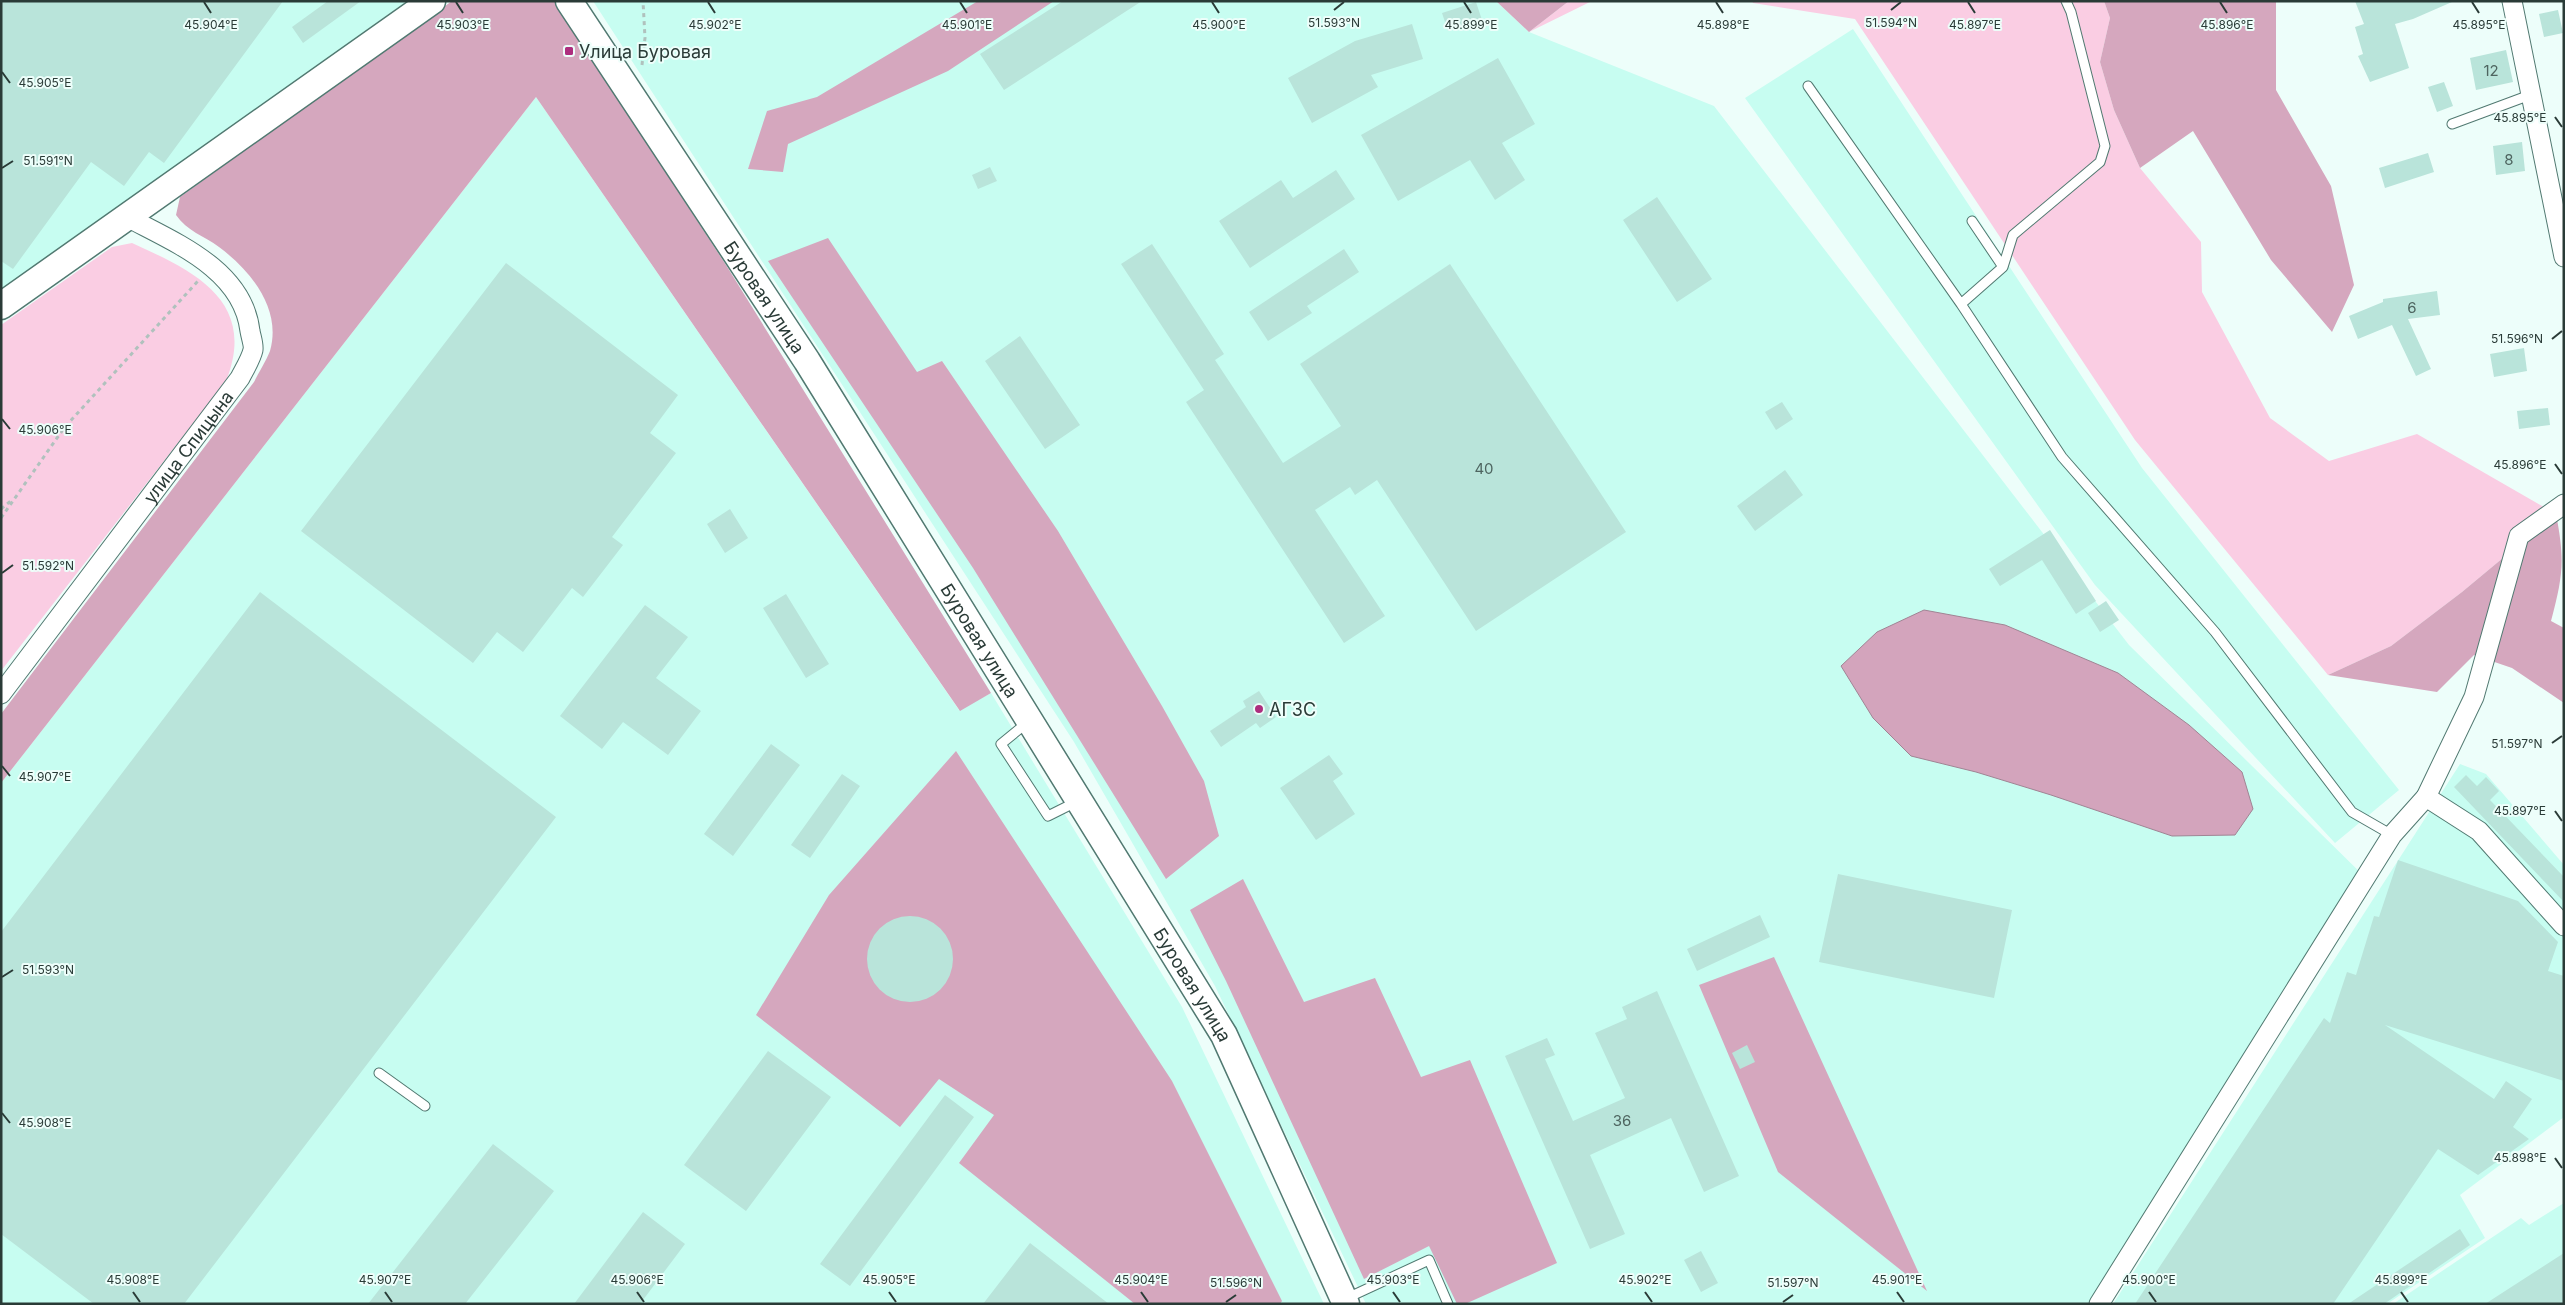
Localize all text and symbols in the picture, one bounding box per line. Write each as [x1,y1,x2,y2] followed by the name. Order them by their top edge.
[1308,15,1360,30] text: 51.593°N
[1865,15,1917,30] text: 51.594°N
[184,17,238,32] text: 45.904°E
[436,17,490,32] text: 45.903°E
[688,17,742,32] text: 45.902°E
[942,17,992,32] text: 45.901°E
[1192,17,1246,32] text: 45.900°E
[1445,17,1497,32] text: 45.899°E
[1697,17,1749,32] text: 45.898°E
[1949,17,2001,32] text: 45.897°E
[2201,17,2253,32] text: 45.896°E
[2453,17,2505,32] text: 45.895°E
[579,41,711,62] place label: Улица Буровая
[563,45,575,57] marker: Улица Буровая
[2483,61,2499,80] house number: 12
[18,75,72,90] text: 45.905°E
[2494,110,2546,125] text: 45.895°E
[2504,150,2514,169] house number: 8
[23,153,73,168] text: 51.591°N
[720,237,809,357] street label: Буровая улица
[2407,298,2417,317] house number: 6
[2491,331,2543,346] text: 51.596°N
[139,386,237,507] street label: улица Спицына
[18,422,72,437] text: 45.906°E
[2494,457,2546,472] text: 45.896°E
[1474,459,1494,478] house number: 40
[22,558,74,573] text: 51.592°N
[937,579,1023,701] street label: Буровая улица
[1269,699,1316,720] place label: АГЗС
[1253,703,1265,715] marker: АГЗС
[2491,736,2543,751] text: 51.597°N
[19,769,71,784] text: 45.907°E
[2494,803,2546,818] text: 45.897°E
[1150,924,1236,1045] street label: Буровая улица
[22,962,74,977] text: 51.593°N
[1613,1111,1631,1130] house number: 36
[18,1115,72,1130] text: 45.908°E
[2494,1150,2546,1165] text: 45.898°E
[106,1272,160,1287] text: 45.908°E
[359,1272,411,1287] text: 45.907°E
[610,1272,664,1287] text: 45.906°E
[862,1272,916,1287] text: 45.905°E
[1114,1272,1168,1287] text: 45.904°E
[1366,1272,1420,1287] text: 45.903°E
[1618,1272,1672,1287] text: 45.902°E
[1872,1272,1922,1287] text: 45.901°E
[2122,1272,2176,1287] text: 45.900°E
[2375,1272,2427,1287] text: 45.899°E
[1210,1275,1262,1290] text: 51.596°N
[1767,1275,1819,1290] text: 51.597°N

